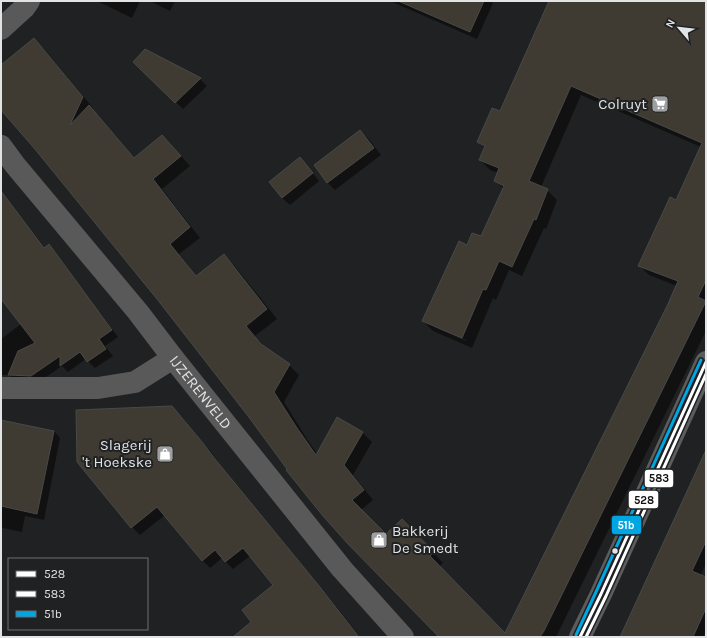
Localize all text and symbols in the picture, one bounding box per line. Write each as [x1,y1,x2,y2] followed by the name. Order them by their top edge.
[659,8,699,48] north arrow
[663,17,678,30] text: N
[650,94,670,114] supermarket icon: Colruyt
[598,95,647,113] place label: Colruyt
[166,352,235,433] street label: IJZERENVELD
[82,436,152,471] place label: Slagerij 't Hoekske
[155,444,175,464] shop icon: Slagerij 't Hoekske
[644,469,674,488] line badge: 583
[649,472,669,485] text: 583
[628,490,659,509] line badge: 528
[634,494,654,507] text: 528
[611,515,642,535] line badge: 51b
[617,519,635,532] text: 51b
[392,522,459,557] place label: Bakkerij De Smedt
[369,530,389,550] shop icon: Bakkerij De Smedt
[610,546,620,556] unlabelled marker
[8,558,148,630] legend
[44,567,65,581] text: 528
[44,587,65,601] text: 583
[44,607,62,621] text: 51b

